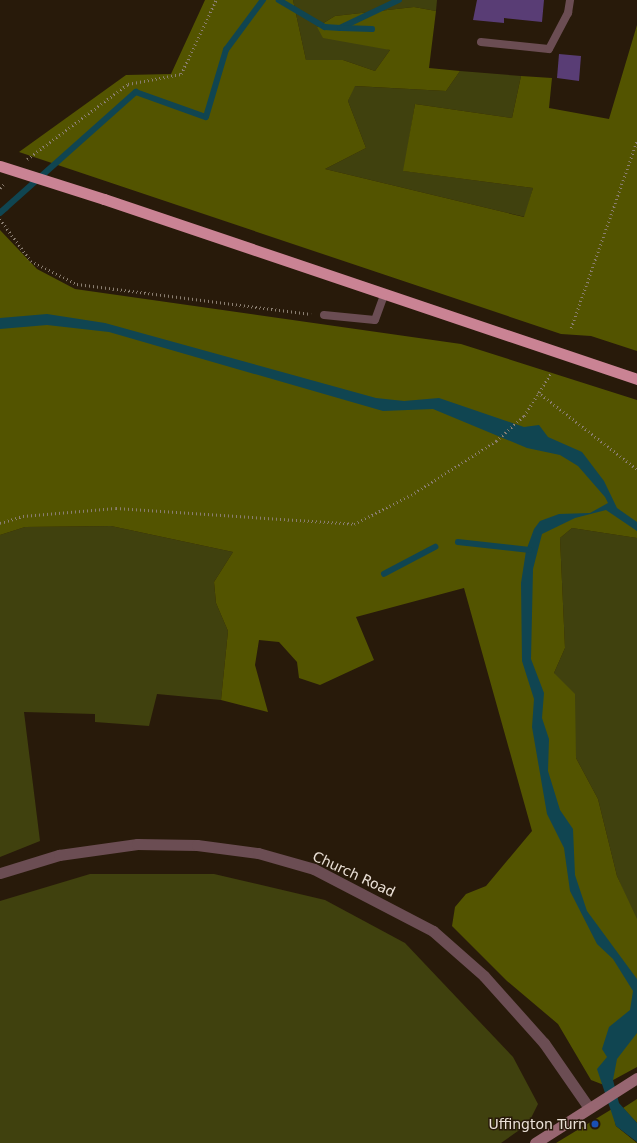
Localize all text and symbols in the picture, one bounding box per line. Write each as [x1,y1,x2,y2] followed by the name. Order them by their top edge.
[310,848,398,900] street label: Church Road
[488,1116,587,1132] place label: Uffington Turn
[590,1119,600,1129] marker: Uffington Turn

